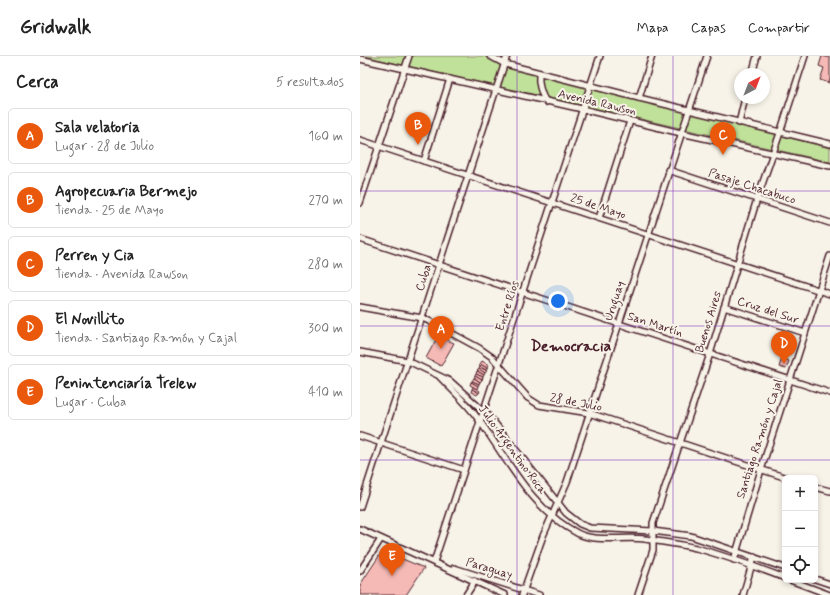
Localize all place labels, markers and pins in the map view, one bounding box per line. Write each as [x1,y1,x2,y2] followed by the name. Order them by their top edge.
[405,112,431,145] pin: B
[710,122,736,155] pin: C
[428,316,454,349] pin: A
[771,331,797,364] pin: D
[379,543,405,576] pin: E

